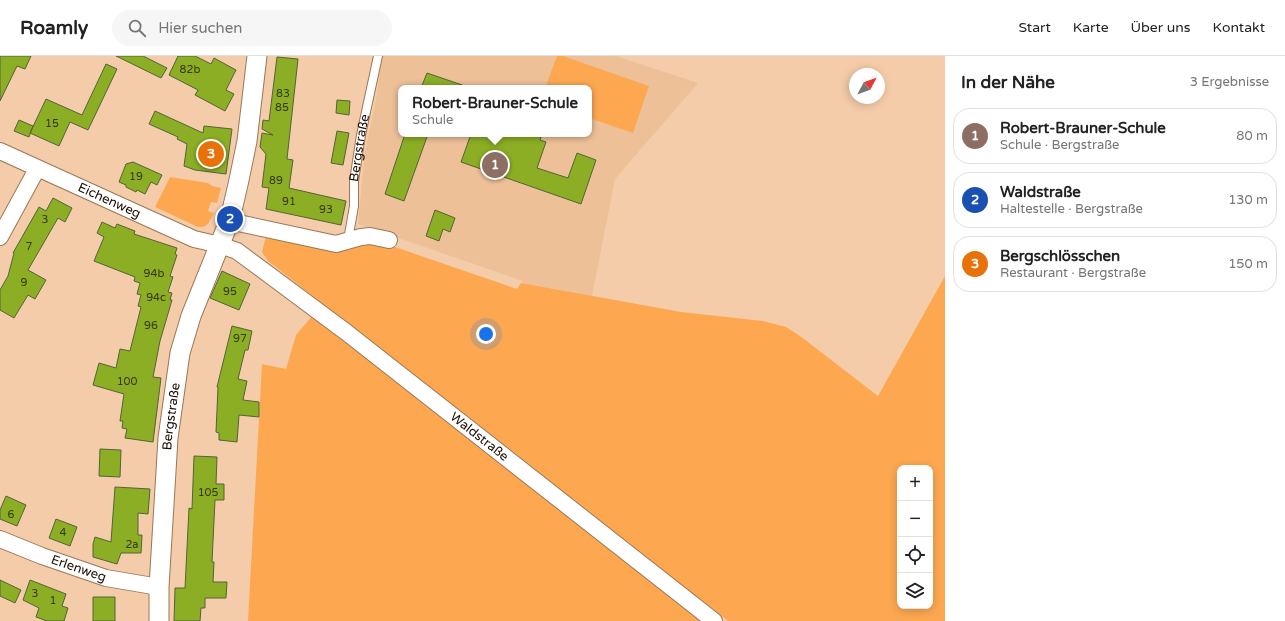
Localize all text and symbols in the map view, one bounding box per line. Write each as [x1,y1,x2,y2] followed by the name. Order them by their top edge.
[112,10,392,46] search box
[20,17,88,39] text: Roamly
[126,17,148,39] icon: search
[158,19,242,37] text: Hier suchen
[1019,19,1051,36] text: Start
[1073,19,1109,36] text: Karte
[1131,19,1191,36] text: Über uns
[1213,19,1265,36] text: Kontakt
[180,63,200,76] house number: 82b
[849,68,885,104] north arrow
[961,72,1055,93] text: In der Nähe
[1190,74,1269,90] text: 3 Ergebnisse
[398,85,592,137] popup
[276,87,290,100] house number: 83
[412,94,578,112] text: Robert-Brauner-Schule
[275,101,289,114] house number: 85
[412,112,453,128] text: Schule
[346,113,373,183] street label: Bergstraße
[45,117,59,130] house number: 15
[1000,119,1166,137] text: Robert-Brauner-Schule
[971,128,979,144] text: 1
[1236,128,1268,144] text: 80 m
[1000,137,1119,153] text: Schule · Bergstraße
[198,139,224,169] pin: 3
[482,150,508,180] pin: 1
[129,170,143,183] house number: 19
[269,174,283,187] house number: 89
[75,179,143,222] street label: Eichenweg
[1000,183,1081,201] text: Waldstraße
[971,192,979,208] text: 2
[1228,192,1268,208] text: 130 m
[282,195,296,208] house number: 91
[1000,201,1143,217] text: Haltestelle · Bergstraße
[319,203,333,216] house number: 93
[217,204,243,234] pin: 2
[42,213,49,226] house number: 3
[26,240,33,253] house number: 7
[1000,247,1120,265] text: Bergschlösschen
[971,256,979,272] text: 3
[1228,256,1268,272] text: 150 m
[1000,265,1146,281] text: Restaurant · Bergstraße
[144,267,164,280] house number: 94b
[21,276,28,289] house number: 9
[223,285,237,298] house number: 95
[146,291,166,304] house number: 94c
[144,319,158,332] house number: 96
[476,324,496,344] your location
[233,332,247,345] house number: 97
[117,375,137,388] house number: 100
[159,382,184,451] street label: Bergstraße
[447,409,512,465] street label: Waldstraße
[897,465,933,609] map controls
[897,465,933,501] button: +
[198,486,218,499] house number: 105
[897,501,933,537] button: −
[8,508,15,521] house number: 6
[60,526,67,539] house number: 4
[897,537,933,573] button: locate
[125,538,139,551] house number: 2a
[49,552,108,585] street label: Erlenweg
[897,573,933,609] button: layers
[32,587,39,600] house number: 3
[50,594,56,607] house number: 1

